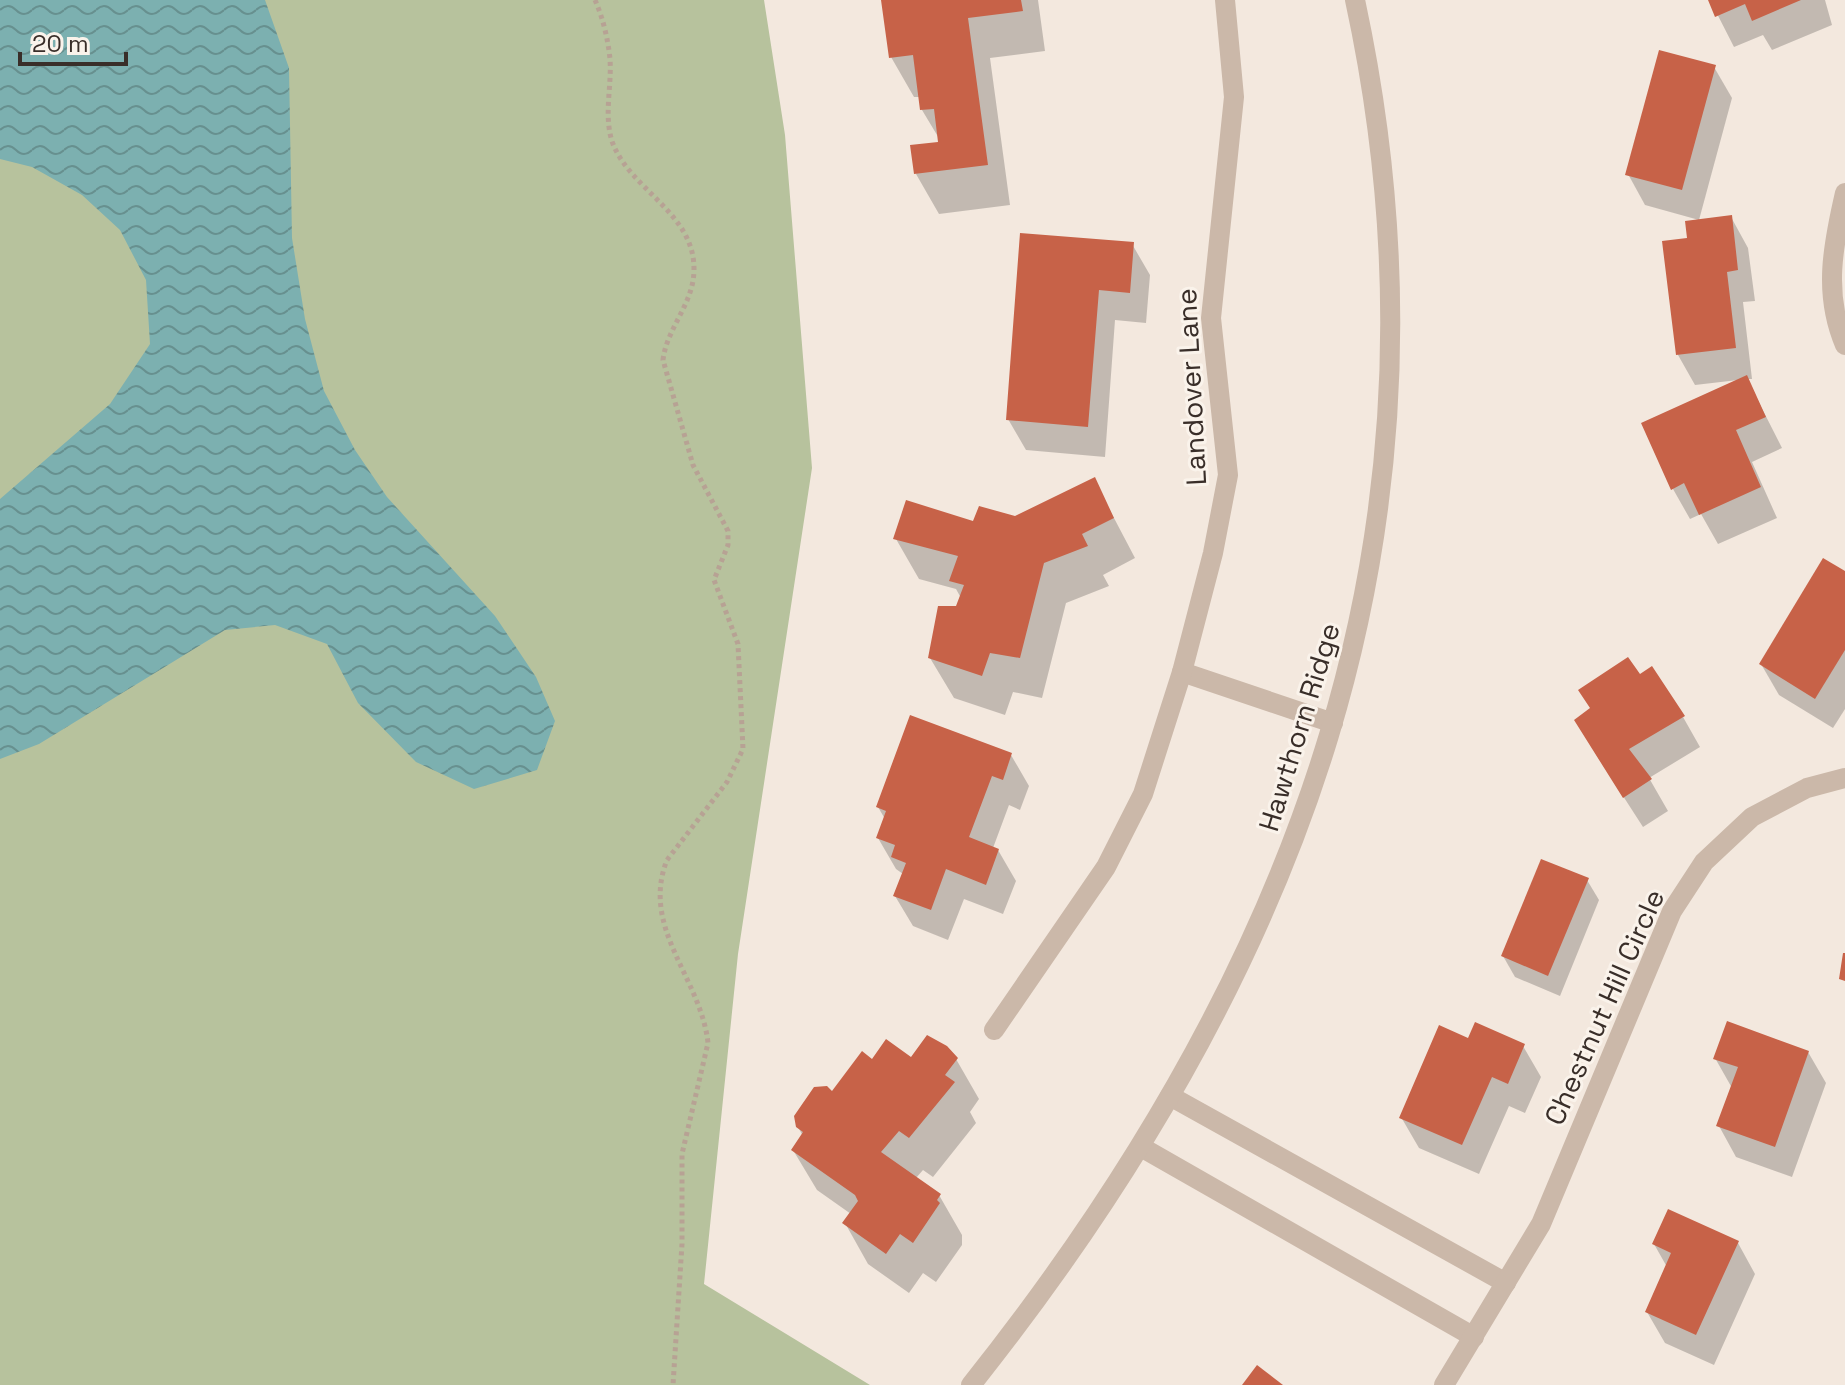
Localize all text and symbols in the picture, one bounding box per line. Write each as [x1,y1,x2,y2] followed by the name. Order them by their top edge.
[20,16,126,66] scale bar
[32,28,89,59] text: 20 m
[1168,288,1214,486] street label: Landover Lane
[1250,618,1348,836] street label: Hawthorn Ridge
[1536,883,1672,1131] street label: Chestnut Hill Circle

